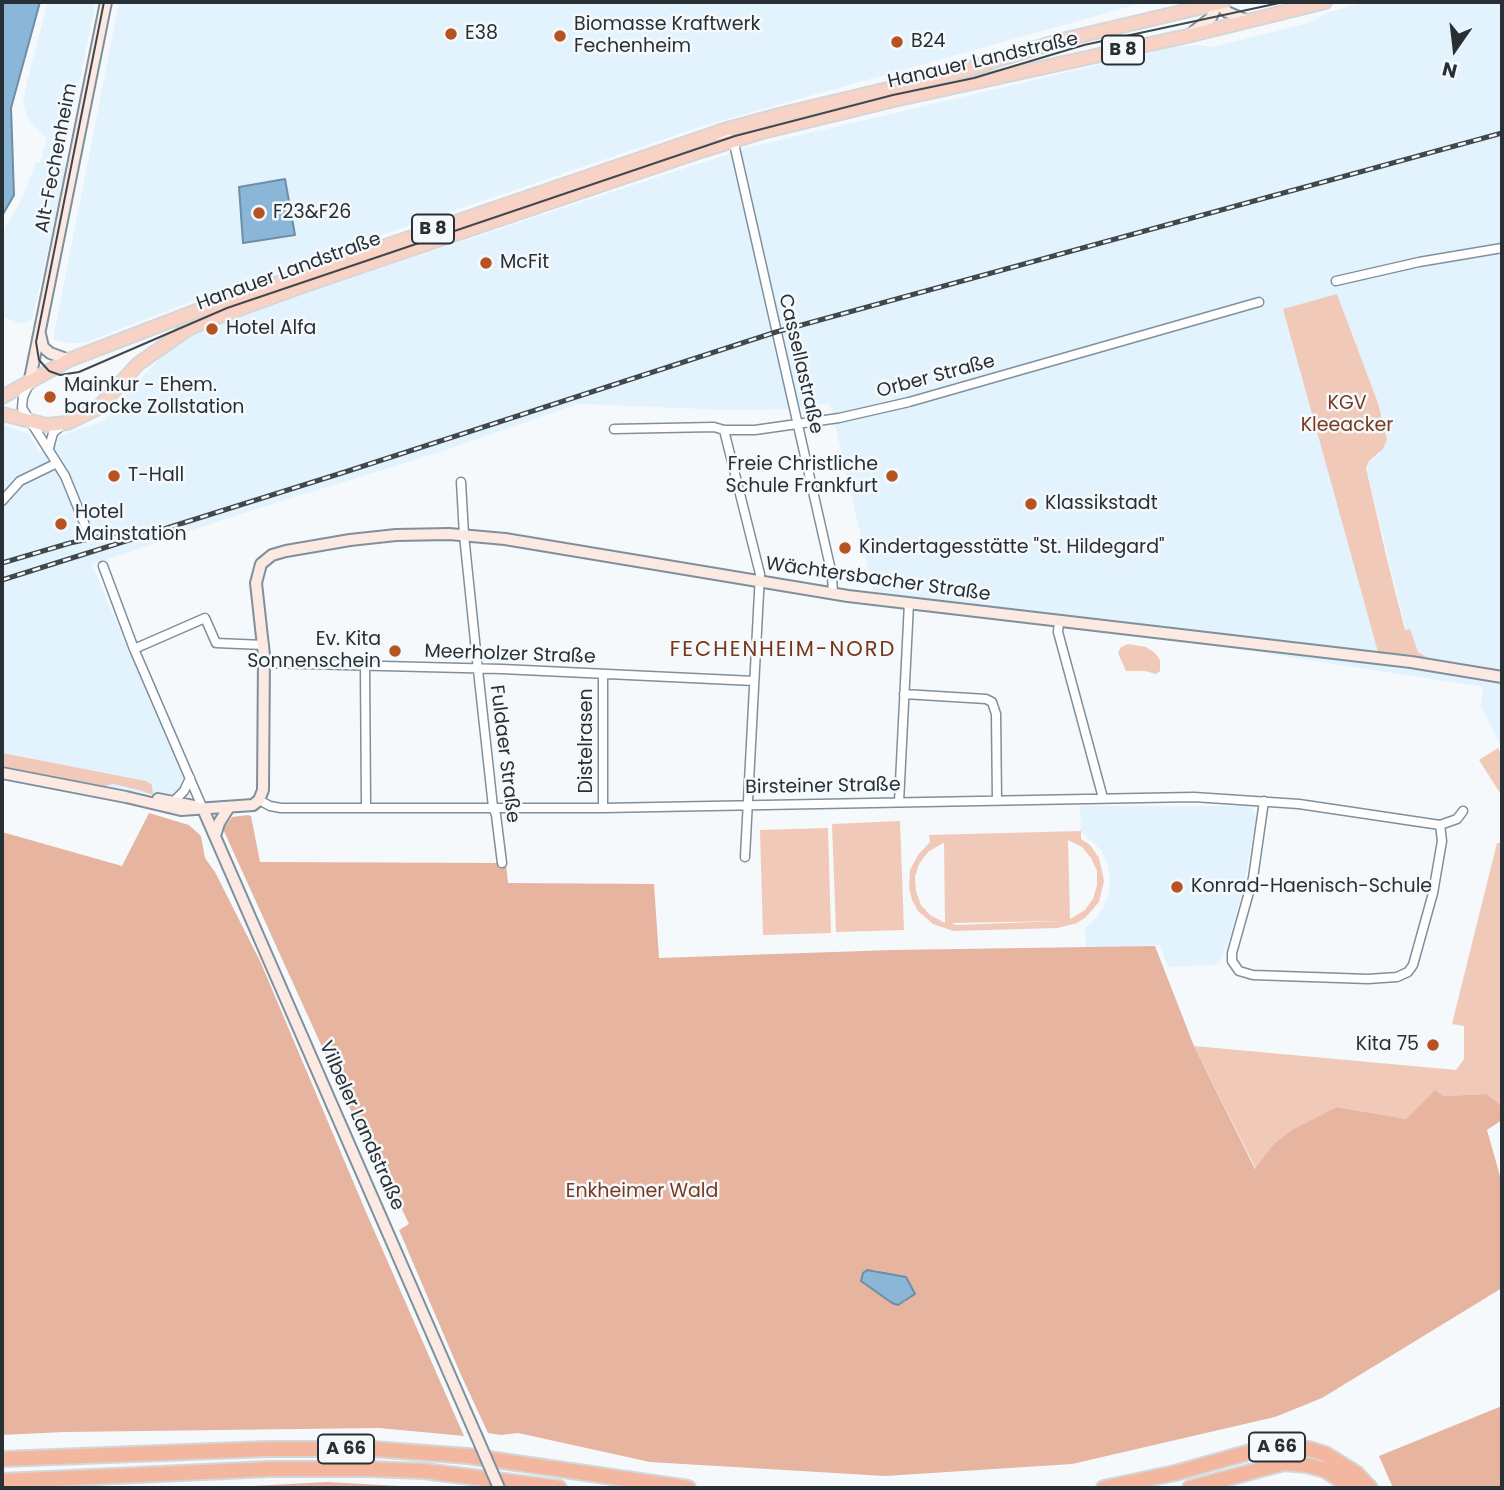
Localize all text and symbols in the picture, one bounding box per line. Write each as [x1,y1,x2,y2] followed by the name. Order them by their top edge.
[574,14,760,58] place label: Biomasse Kraftwerk Fechenheim
[1420,14,1490,84] north arrow
[465,23,498,45] place label: E38
[443,26,459,42] marker: E38
[552,28,568,44] marker: Biomasse Kraftwerk Fechenheim
[886,28,1080,94] street label: Hanauer Landstraße
[911,31,946,53] place label: B24
[889,34,905,50] marker: B24
[1102,36,1144,64] road number: B 8
[1440,55,1460,85] text: N
[31,81,83,235] street label: Alt-Fechenheim
[273,202,351,224] place label: F23&F26
[251,205,267,221] marker: F23&F26
[412,214,454,244] road number: B 8
[194,228,384,316] street label: Hanauer Landstraße
[500,252,549,274] place label: McFit
[478,255,494,271] marker: McFit
[773,292,827,436] street label: Cassellastraße
[226,318,316,340] place label: Hotel Alfa
[204,321,220,337] marker: Hotel Alfa
[874,350,998,404] street label: Orber Straße
[64,375,244,419] place label: Mainkur - Ehem. barocke Zollstation
[42,389,58,405] marker: Mainkur - Ehem. barocke Zollstation
[1301,393,1393,437] park label: KGV Kleeacker
[726,454,878,498] place label: Freie Christliche Schule Frankfurt
[128,465,184,487] place label: T-Hall
[106,468,122,484] marker: T-Hall
[884,468,900,484] marker: Freie Christliche Schule Frankfurt
[1045,493,1158,515] place label: Klassikstadt
[1023,496,1039,512] marker: Klassikstadt
[75,502,187,546] place label: Hotel Mainstation
[53,516,69,532] marker: Hotel Mainstation
[859,537,1165,559] place label: Kindertagesstätte "St. Hildegard"
[837,540,853,556] marker: Kindertagesstätte "St. Hildegard"
[764,553,992,607] street label: Wächtersbacher Straße
[247,629,381,673] place label: Ev. Kita Sonnenschein
[672,638,894,664] district label: FECHENHEIM-NORD
[424,641,596,669] street label: Meerholzer Straße
[387,643,403,659] marker: Ev. Kita Sonnenschein
[484,684,524,824] street label: Fuldaer Straße
[576,688,598,794] street label: Distelrasen
[745,774,901,800] street label: Birsteiner Straße
[1191,876,1432,898] place label: Konrad-Haenisch-Schule
[1169,879,1185,895] marker: Konrad-Haenisch-Schule
[1356,1034,1419,1056] place label: Kita 75
[1425,1037,1441,1053] marker: Kita 75
[313,1038,409,1214] street label: Vilbeler Landstraße
[566,1181,718,1203] park label: Enkheimer Wald
[1249,1432,1305,1462] road number: A 66
[318,1434,374,1464] road number: A 66

